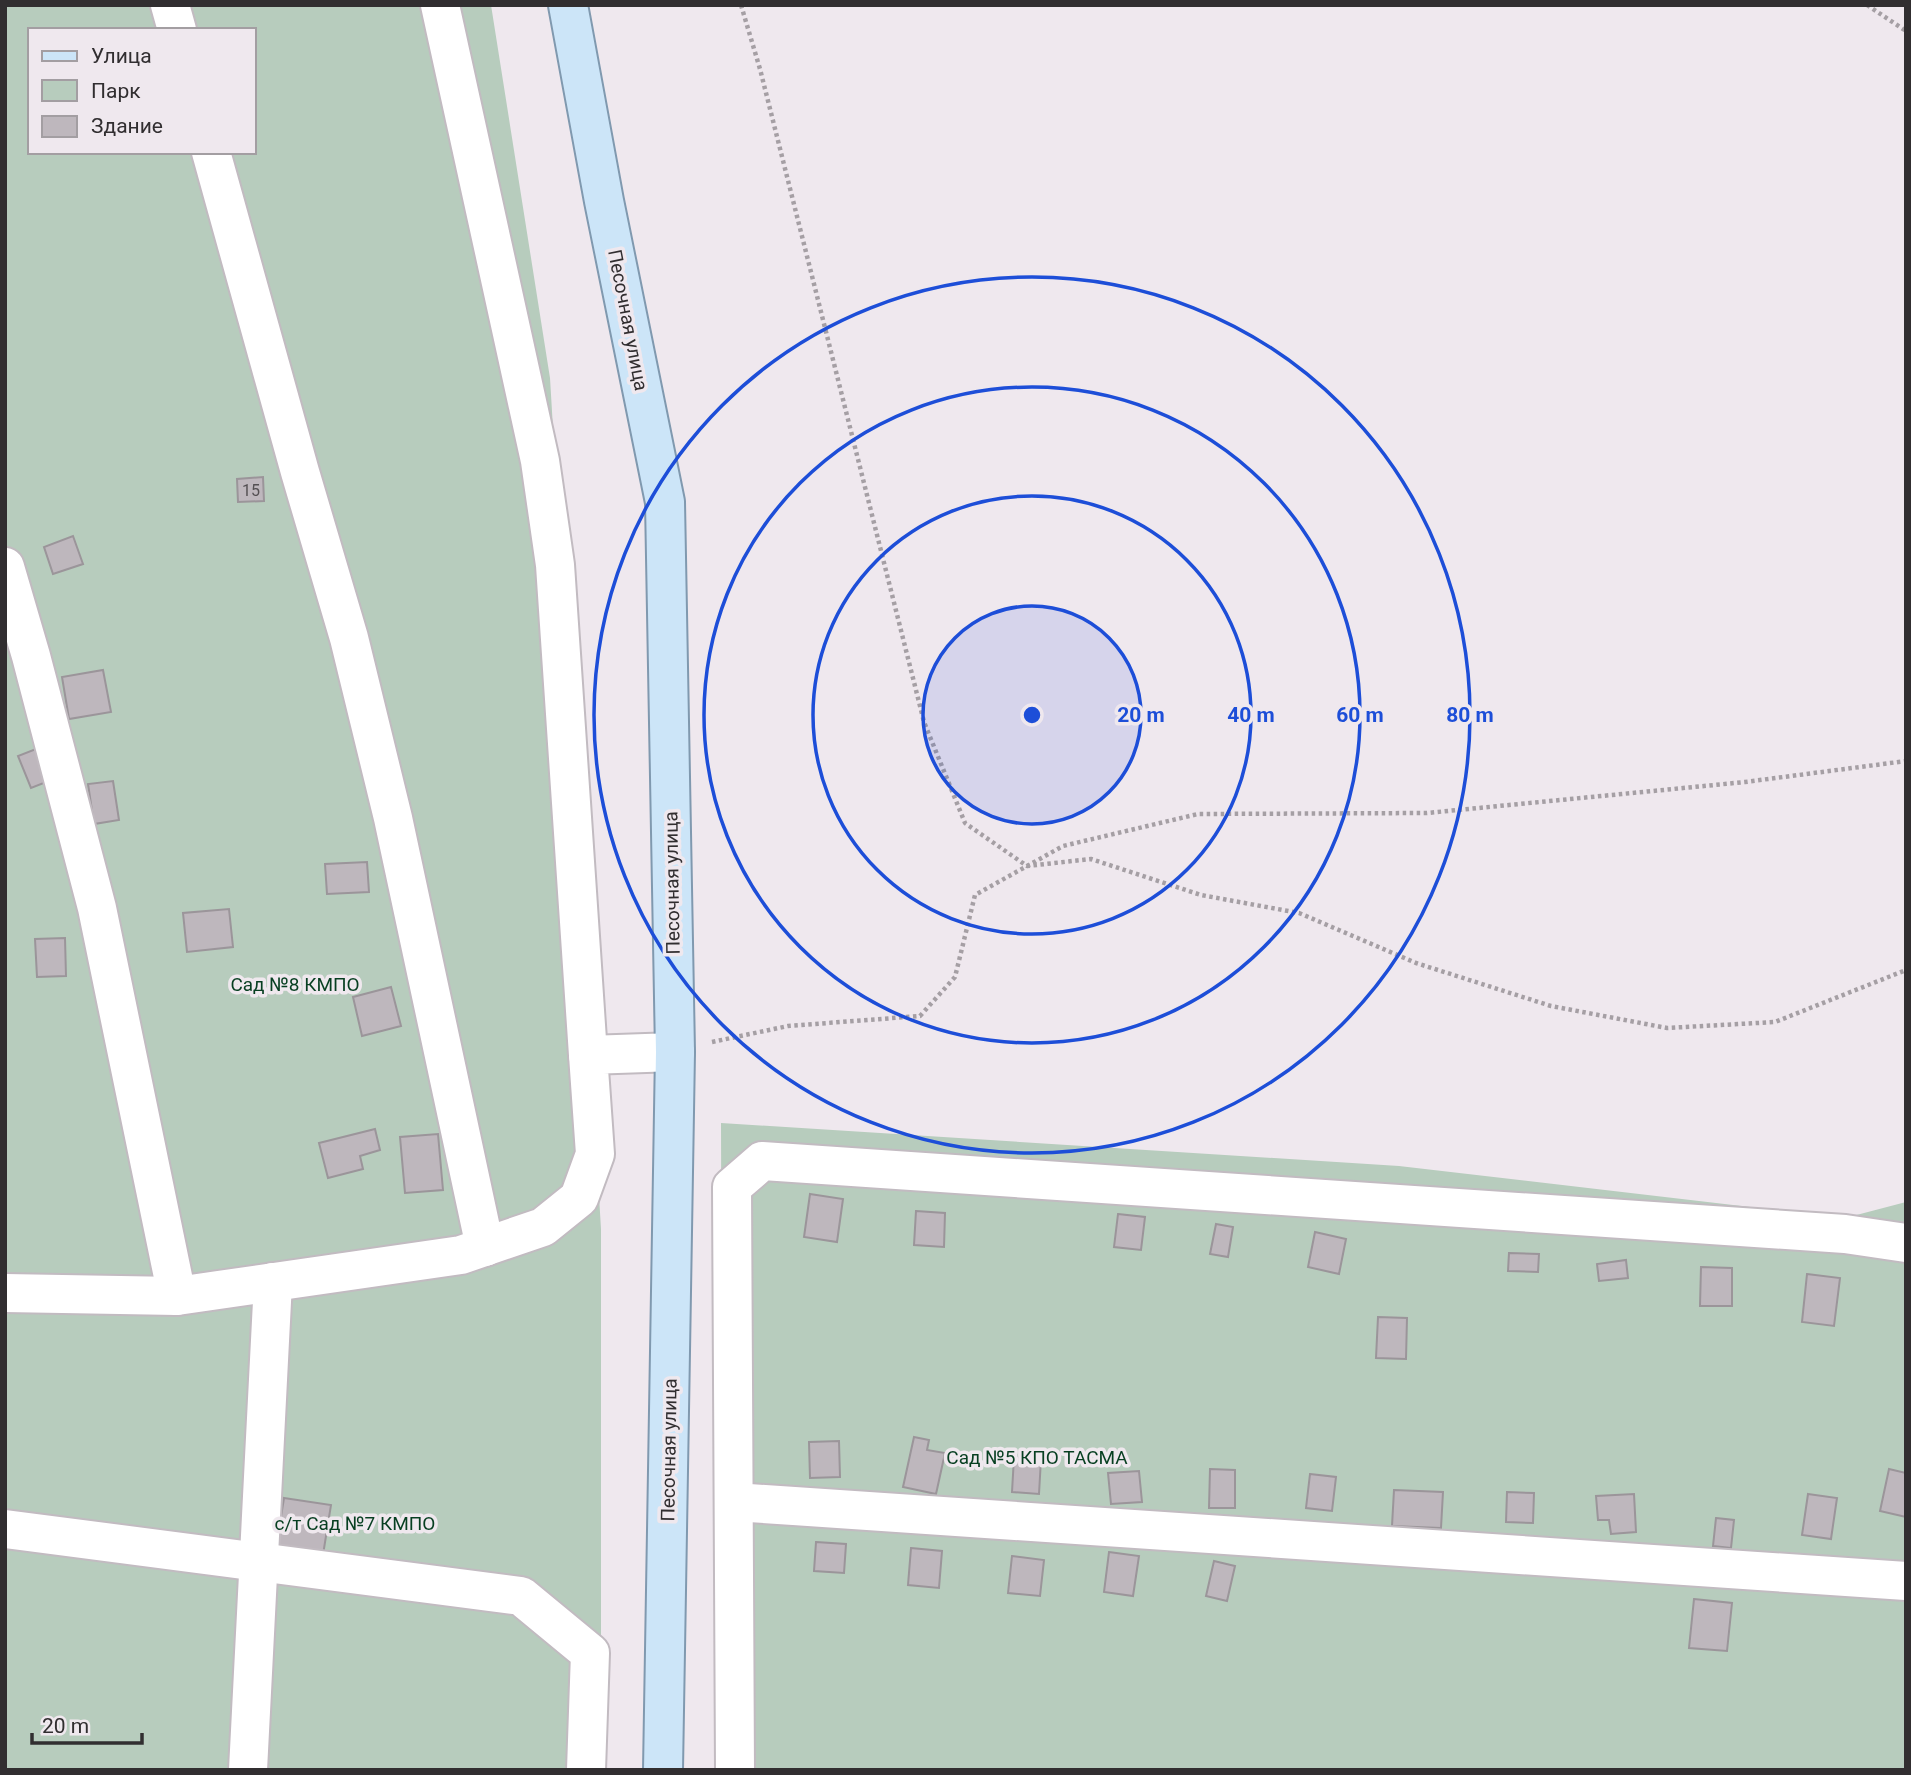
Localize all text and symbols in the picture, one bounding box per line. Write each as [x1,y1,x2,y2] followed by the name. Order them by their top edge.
[28,28,256,154] legend
[91,44,152,68] text: Улица
[91,79,141,103] text: Парк
[91,114,163,138] text: Здание
[603,247,653,393] street label: Песочная улица
[242,481,260,500] house number: 15
[1020,703,1044,727] centre of rings
[1117,703,1165,727] text: 20 m
[1227,703,1275,727] text: 40 m
[1336,703,1384,727] text: 60 m
[1446,703,1494,727] text: 80 m
[659,811,685,955] street label: Песочная улица
[230,973,360,996] park label: Сад №8 КМПО
[656,1378,682,1522] street label: Песочная улица
[946,1446,1128,1469] park label: Сад №5 КПО ТАСМА
[275,1512,435,1535] park label: с/т Сад №7 КМПО
[32,1702,142,1746] scale bar
[42,1714,89,1738] text: 20 m

